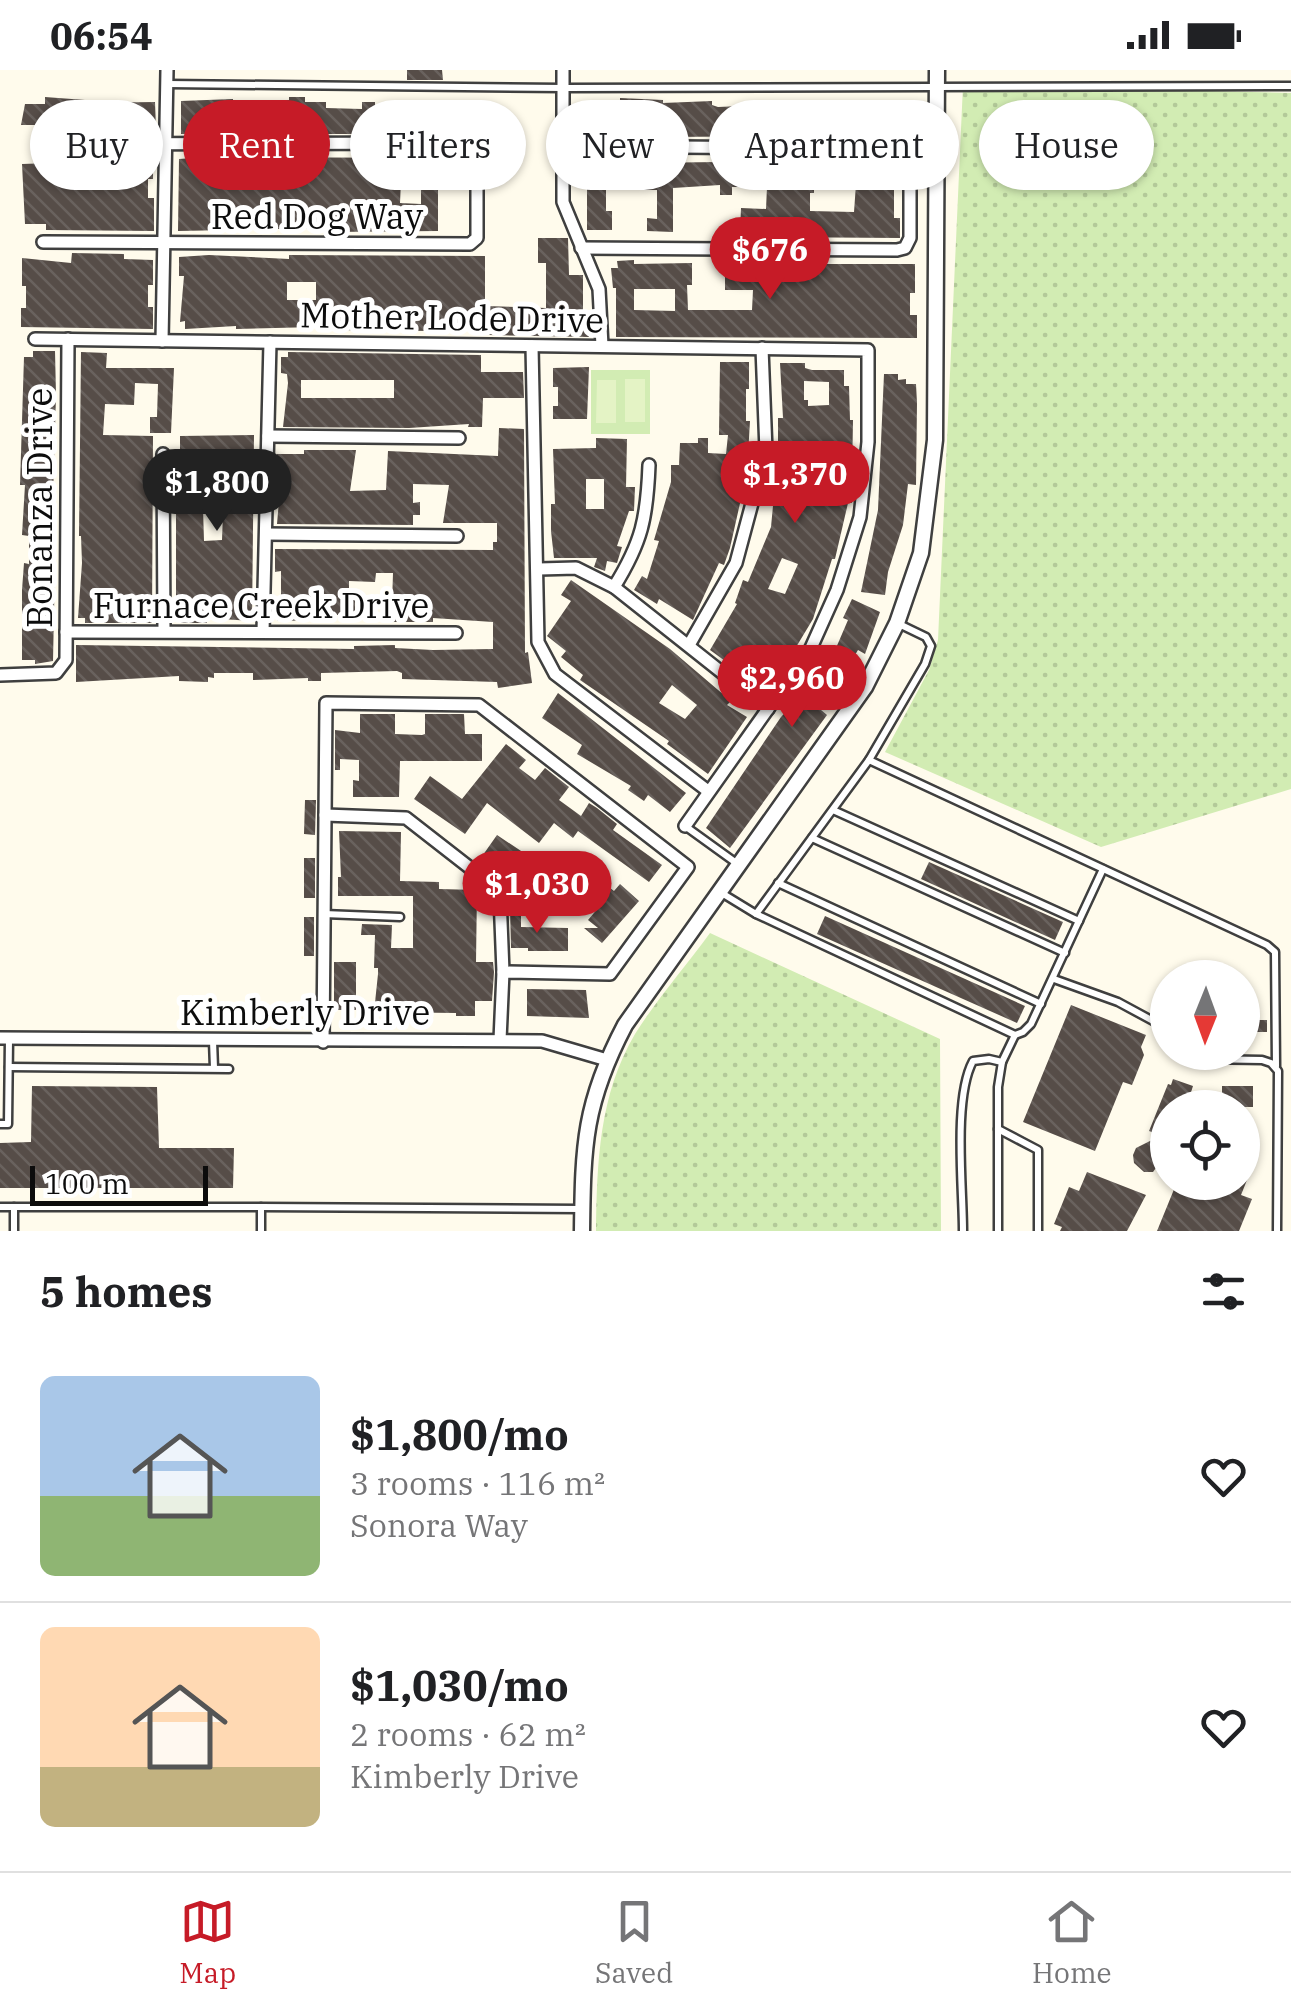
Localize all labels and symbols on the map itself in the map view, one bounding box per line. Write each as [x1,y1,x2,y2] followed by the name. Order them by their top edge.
[211,193,423,239] street label: Red Dog Way
[711,217,829,302] pin: $676
[300,291,604,343] street label: Mother Lode Drive
[16,388,62,628] street label: Bonanza Drive
[714,441,876,526] pin: $1,370
[136,449,298,534] pin: $1,800
[93,582,429,628] street label: Furnace Creek Drive
[711,645,873,730] pin: $2,960
[456,851,618,936] pin: $1,030
[1150,960,1260,1070] north arrow
[180,989,430,1035] street label: Kimberly Drive
[30,1161,208,1206] scale bar

